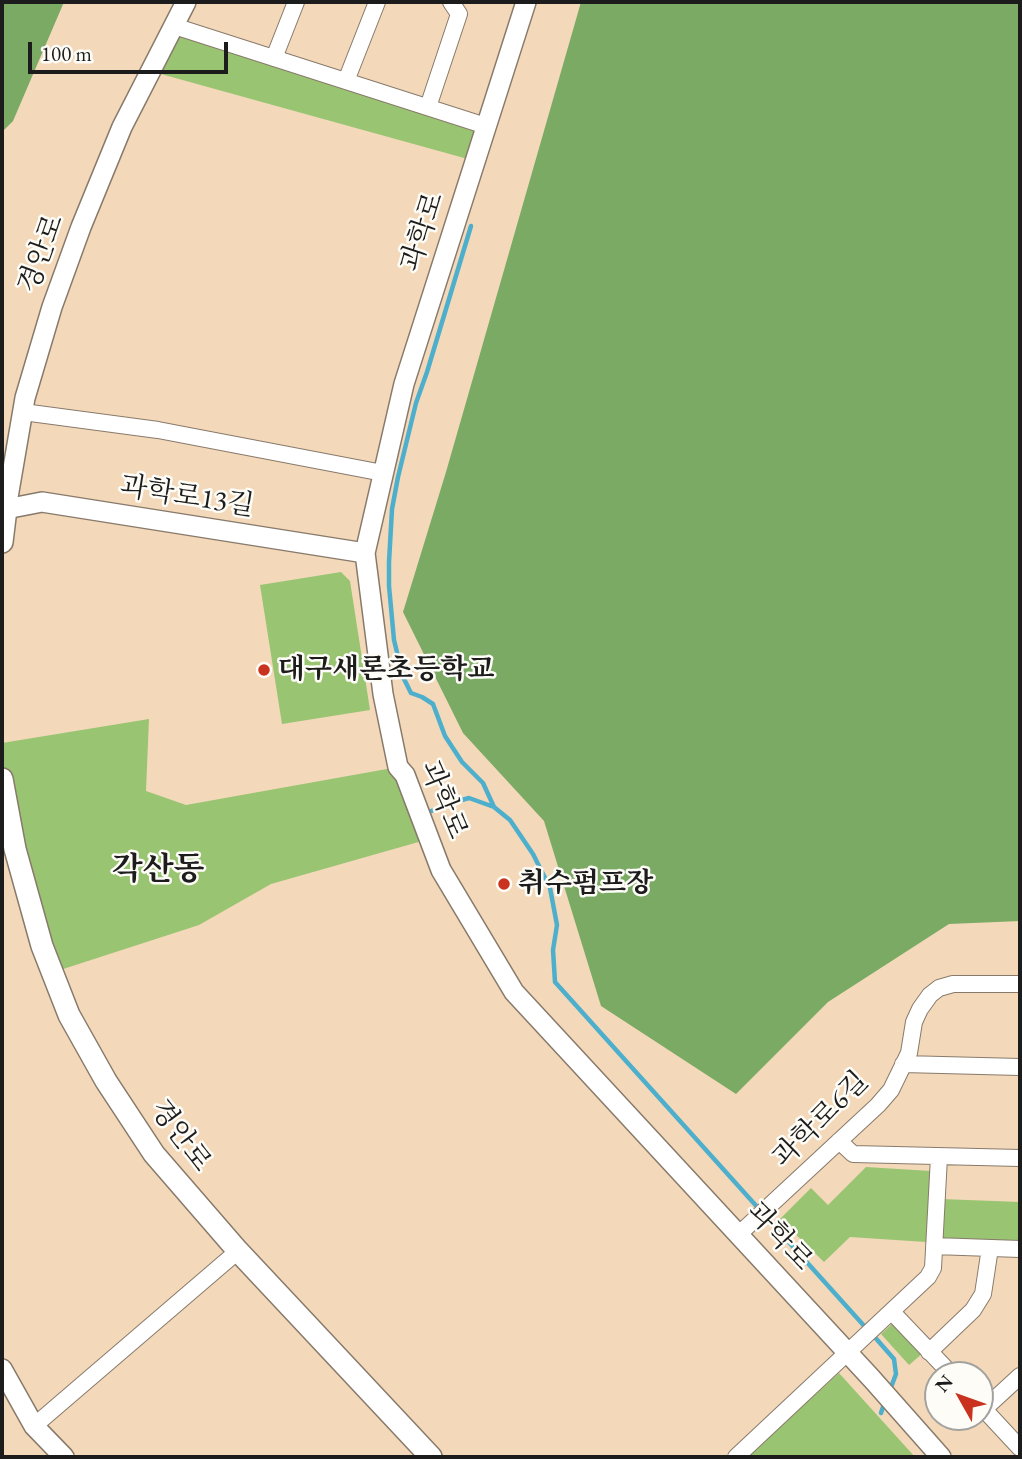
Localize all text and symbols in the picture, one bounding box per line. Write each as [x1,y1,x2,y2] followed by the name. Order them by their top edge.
[32,28,231,72] scale bar
[41,40,92,67] text: 100 m
[394,188,452,276] street label: 과학로
[12,210,72,298] street label: 경안로
[118,470,256,524] street label: 과학로13길
[278,653,494,687] place label: 대구새론초등학교
[256,662,272,678] marker: 대구새론초등학교
[412,756,474,844] street label: 과학로
[112,851,204,889] district label: 각산동
[518,867,653,901] place label: 취수펌프장
[496,876,512,892] marker: 취수펌프장
[766,1065,876,1175] street label: 과학로6길
[142,1093,218,1179] street label: 경안로
[739,1196,819,1278] street label: 과학로
[924,1361,994,1431] north arrow
[930,1370,959,1397] text: N

